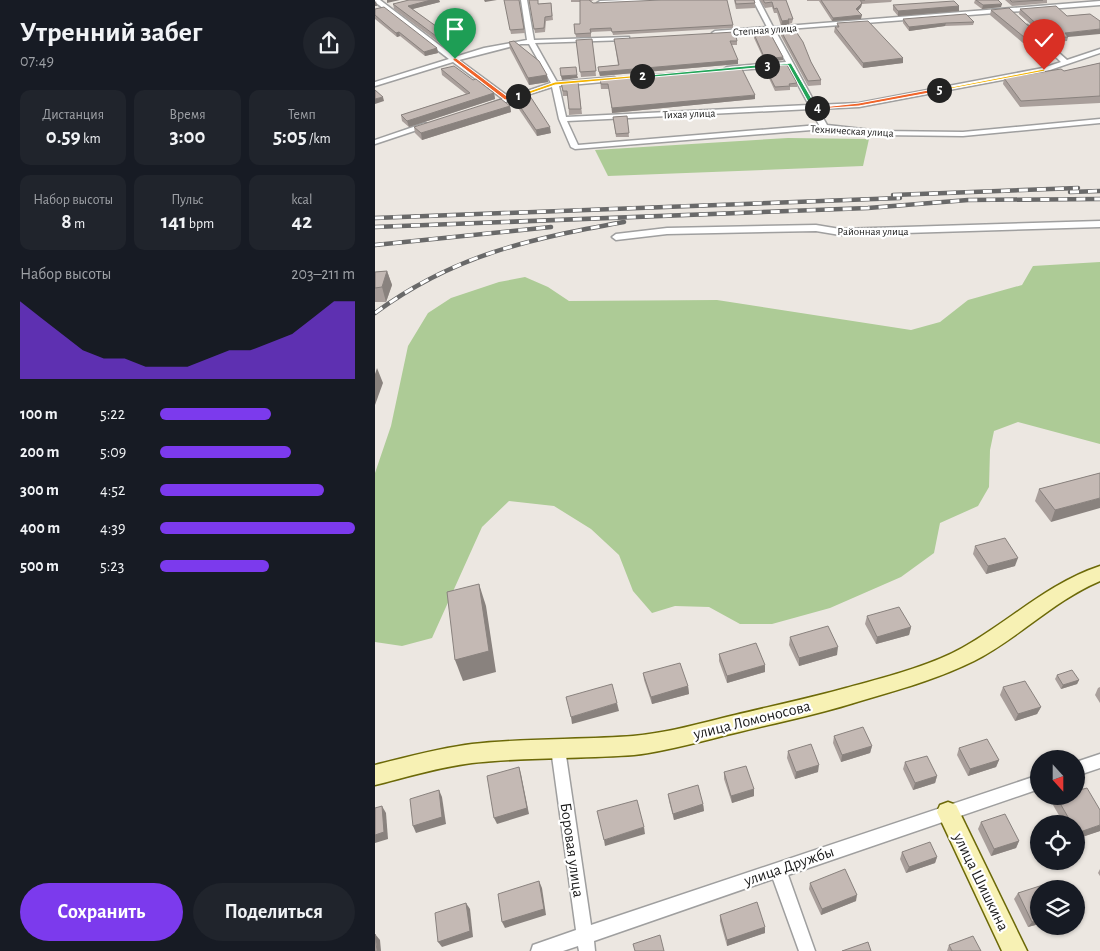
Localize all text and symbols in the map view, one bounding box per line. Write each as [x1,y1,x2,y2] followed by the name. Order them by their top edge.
[434,8,476,59] pin
[441,15,469,43] icon: arrive
[303,17,355,69] button: share
[20,19,202,47] text: Утренний забег
[1023,19,1065,70] pin
[732,22,798,38] street label: Степная улица
[1030,26,1058,54] icon: check
[20,53,54,69] text: 07:49
[755,54,779,78] pin: 3
[764,59,771,73] text: 3
[629,64,655,88] pin: 2
[639,69,646,83] text: 2
[927,78,951,102] pin: 5
[936,83,943,97] text: 5
[505,84,531,108] pin: 1
[516,89,521,103] text: 1
[805,96,829,120] pin: 4
[814,101,821,115] text: 4
[42,108,104,122] text: Дистанция
[169,108,206,122] text: Время
[288,108,316,122] text: Темп
[662,108,716,120] street label: Тихая улица
[810,123,894,139] street label: Техническая улица
[46,126,81,147] text: 0.59
[170,126,205,147] text: 3:00
[273,126,307,147] text: 5:05
[81,132,101,146] text: km
[307,132,331,146] text: /km
[33,193,113,207] text: Набор высоты
[171,193,204,207] text: Пульс
[291,193,313,207] text: kcal
[61,211,72,232] text: 8
[161,211,186,232] text: 141
[292,211,312,232] text: 42
[72,217,85,231] text: m
[186,217,214,231] text: bpm
[837,226,909,237] street label: Районная улица
[20,266,111,282] text: Набор высоты
[291,266,355,282] text: 203–211 m
[20,406,58,422] text: 100 m
[100,406,125,422] text: 5:22
[20,444,60,460] text: 200 m
[100,444,126,460] text: 5:09
[20,482,59,498] text: 300 m
[100,482,125,498] text: 4:52
[20,520,60,536] text: 400 m
[100,520,125,536] text: 4:39
[20,558,59,574] text: 500 m
[100,558,124,574] text: 5:23
[691,698,812,743] street label: улица Ломоносова
[1030,750,1085,805] north arrow
[1030,750,1085,935] map controls
[556,802,587,898] street label: Боровая улица
[1030,815,1085,870] button: locate
[949,830,1012,934] street label: улица Шишкина
[741,843,836,890] street label: улица Дружбы
[1030,880,1085,935] button: layers
[20,883,183,941] button: Сохранить
[193,883,355,941] button: Поделиться

